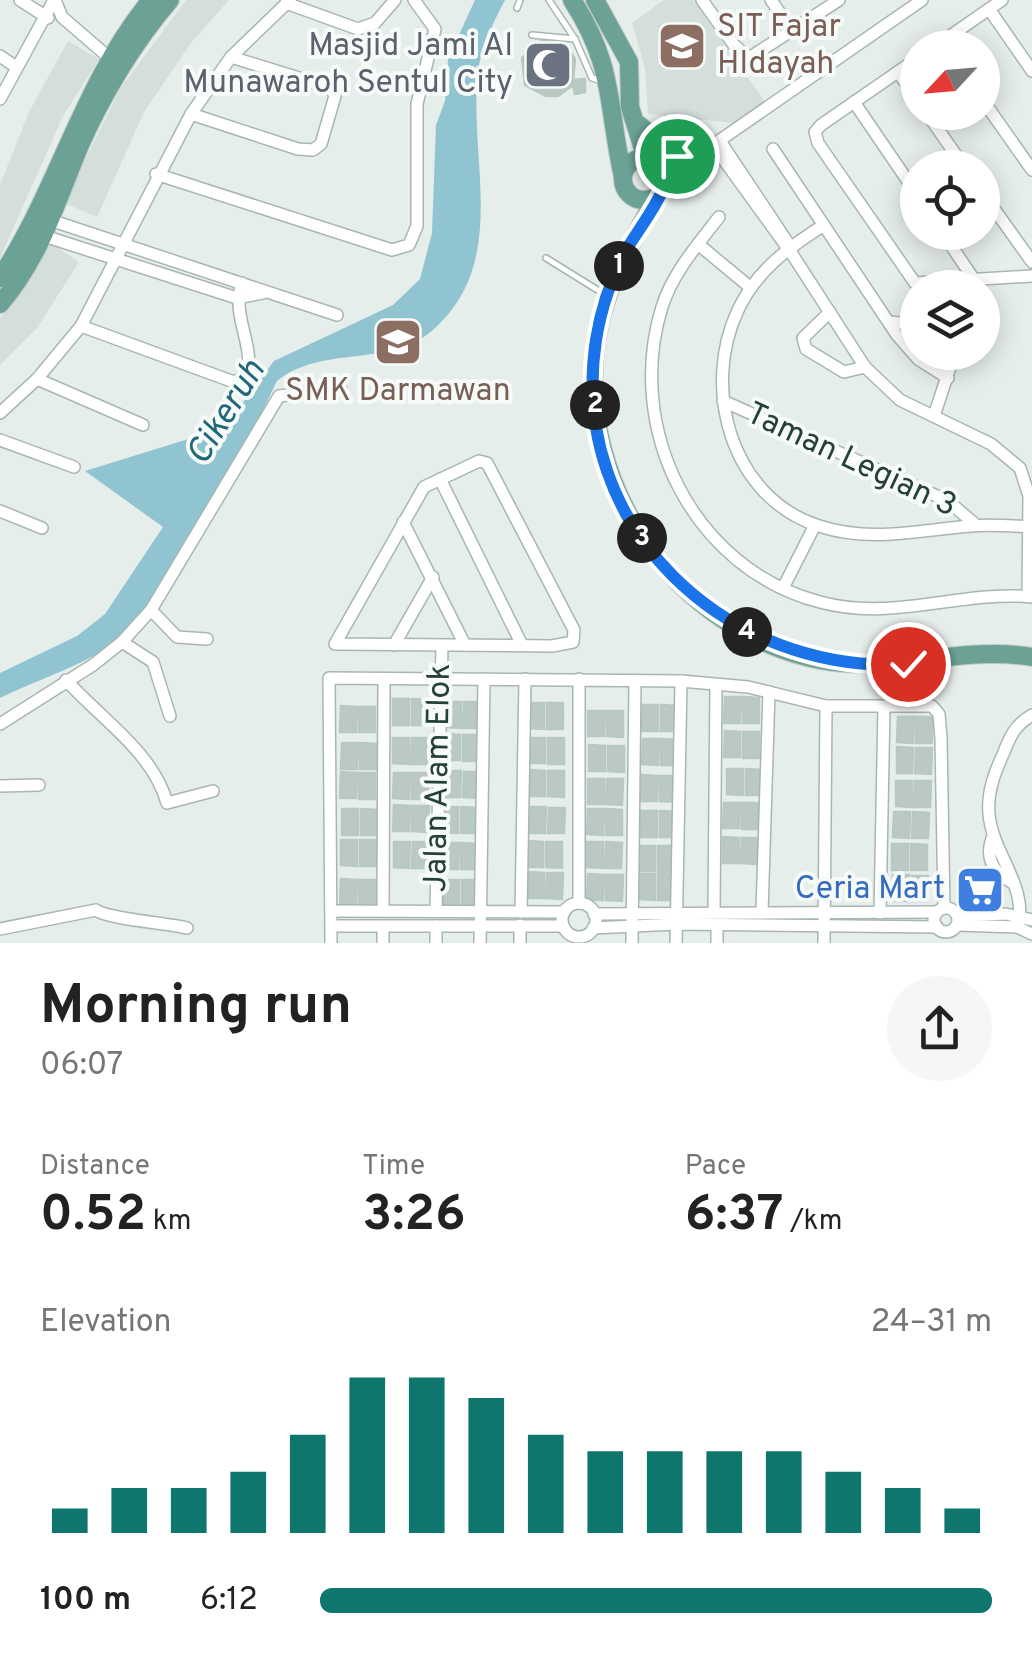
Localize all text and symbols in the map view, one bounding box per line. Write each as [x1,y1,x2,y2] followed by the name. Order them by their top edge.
[717,8,841,85] place label: SIT Fajar HIdayah
[656,20,708,72] school or university icon: SIT Fajar HIdayah
[183,27,513,104] place label: Masjid Jami Al Munawaroh Sentul City
[900,30,1000,130] north arrow
[900,30,1000,370] map controls
[522,39,574,91] mosque icon: Masjid Jami Al Munawaroh Sentul City
[635,114,720,199] pin
[650,129,705,184] icon: arrive
[900,150,1000,250] button: locate
[594,241,644,291] pin: 1
[613,248,625,284] text: 1
[900,270,1000,370] button: layers
[372,316,424,368] school or university icon: SMK Darmawan
[178,352,276,474] water label: Cikeruh
[285,372,511,412] place label: SMK Darmawan
[570,380,620,430] pin: 2
[586,387,604,423] text: 2
[739,395,963,527] street label: Taman Legian 3
[617,513,667,563] pin: 3
[634,520,650,556] text: 3
[722,607,772,657] pin: 4
[738,614,756,650] text: 4
[866,622,951,707] pin
[881,637,936,692] icon: check
[417,663,461,893] street label: Jalan Alam Elok
[954,864,1006,916] supermarket icon: Ceria Mart
[795,870,945,910] place label: Ceria Mart
[40,973,352,1043] text: Morning run
[887,976,992,1081] button: share
[40,1046,123,1086] text: 06:07
[40,1149,150,1185] text: Distance
[362,1149,425,1185] text: Time
[685,1149,746,1185] text: Pace
[40,1185,146,1248] text: 0.52
[362,1185,466,1248] text: 3:26
[685,1185,784,1248] text: 6:37
[146,1204,192,1240] text: km
[784,1204,842,1240] text: /km
[40,1303,172,1343] text: Elevation
[871,1303,992,1343] text: 24–31 m
[40,1581,131,1621] text: 100 m
[200,1581,258,1621] text: 6:12

